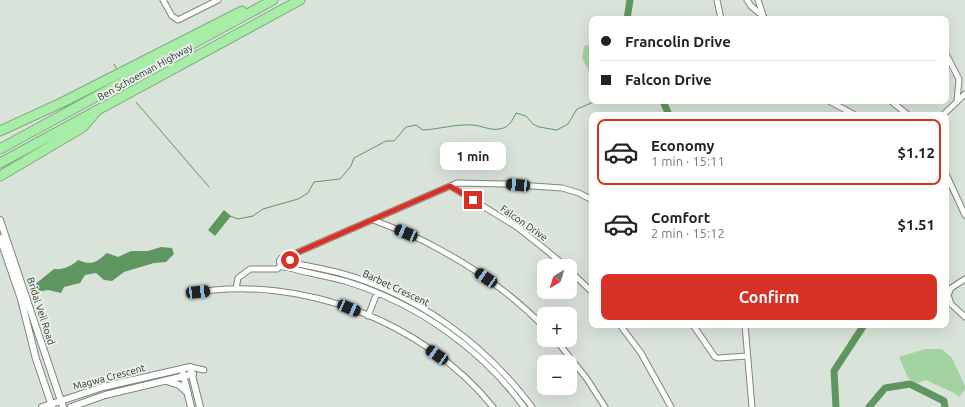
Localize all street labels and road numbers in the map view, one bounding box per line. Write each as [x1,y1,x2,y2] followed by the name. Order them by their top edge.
[95,41,195,103] street label: Ben Schoeman Highway
[498,203,550,243] street label: Falcon Drive
[361,268,431,308] street label: Barbet Crescent
[25,276,57,346] street label: Bridal Veil Road
[72,362,146,392] street label: Magwa Crescent

